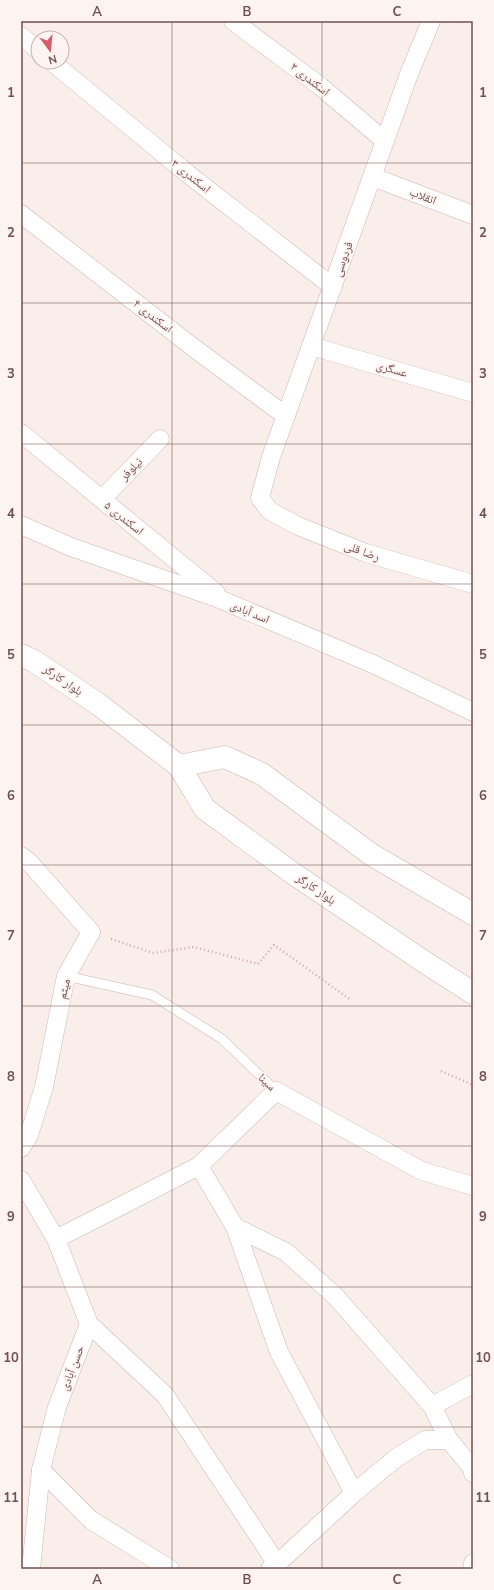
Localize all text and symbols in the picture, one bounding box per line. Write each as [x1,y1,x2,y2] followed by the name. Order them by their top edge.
[92,3,102,21] text: A
[243,3,252,21] text: B
[393,3,402,21] text: C
[30,30,70,70] north arrow
[47,51,59,67] text: N
[287,59,333,100] street label: اسکندری ۲
[7,84,15,102] text: 1
[479,84,487,102] text: 1
[168,155,214,197] street label: اسکندری ۳
[407,184,439,208] street label: انقلاب
[7,224,15,242] text: 2
[479,224,487,242] text: 2
[329,239,357,279] street label: فردوسی
[130,296,176,337] street label: اسکندری ۴
[375,357,409,381] street label: عسگری
[7,365,15,383] text: 3
[479,365,487,383] text: 3
[115,454,146,485] street label: نیلوفر
[101,497,147,539] street label: اسکندری ۵
[7,505,15,523] text: 4
[479,505,487,523] text: 4
[342,537,382,565] street label: رضا قلی
[228,597,272,627] street label: اسد آبادی
[7,646,15,664] text: 5
[479,646,487,664] text: 5
[39,660,86,699] street label: بلوار کارگر
[7,787,15,805] text: 6
[479,787,487,805] text: 6
[292,869,339,908] street label: بلوار کارگر
[7,927,15,945] text: 7
[479,927,487,945] text: 7
[54,977,74,1001] street label: میثم
[7,1068,15,1086] text: 8
[479,1068,487,1086] text: 8
[255,1070,279,1094] street label: سینا
[7,1208,15,1226] text: 9
[479,1208,487,1226] text: 9
[56,1343,88,1393] street label: حسن آبادی
[3,1349,19,1367] text: 10
[475,1349,491,1367] text: 10
[3,1489,19,1507] text: 11
[475,1489,491,1507] text: 11
[92,1571,102,1589] text: A
[243,1571,252,1589] text: B
[393,1571,402,1589] text: C

